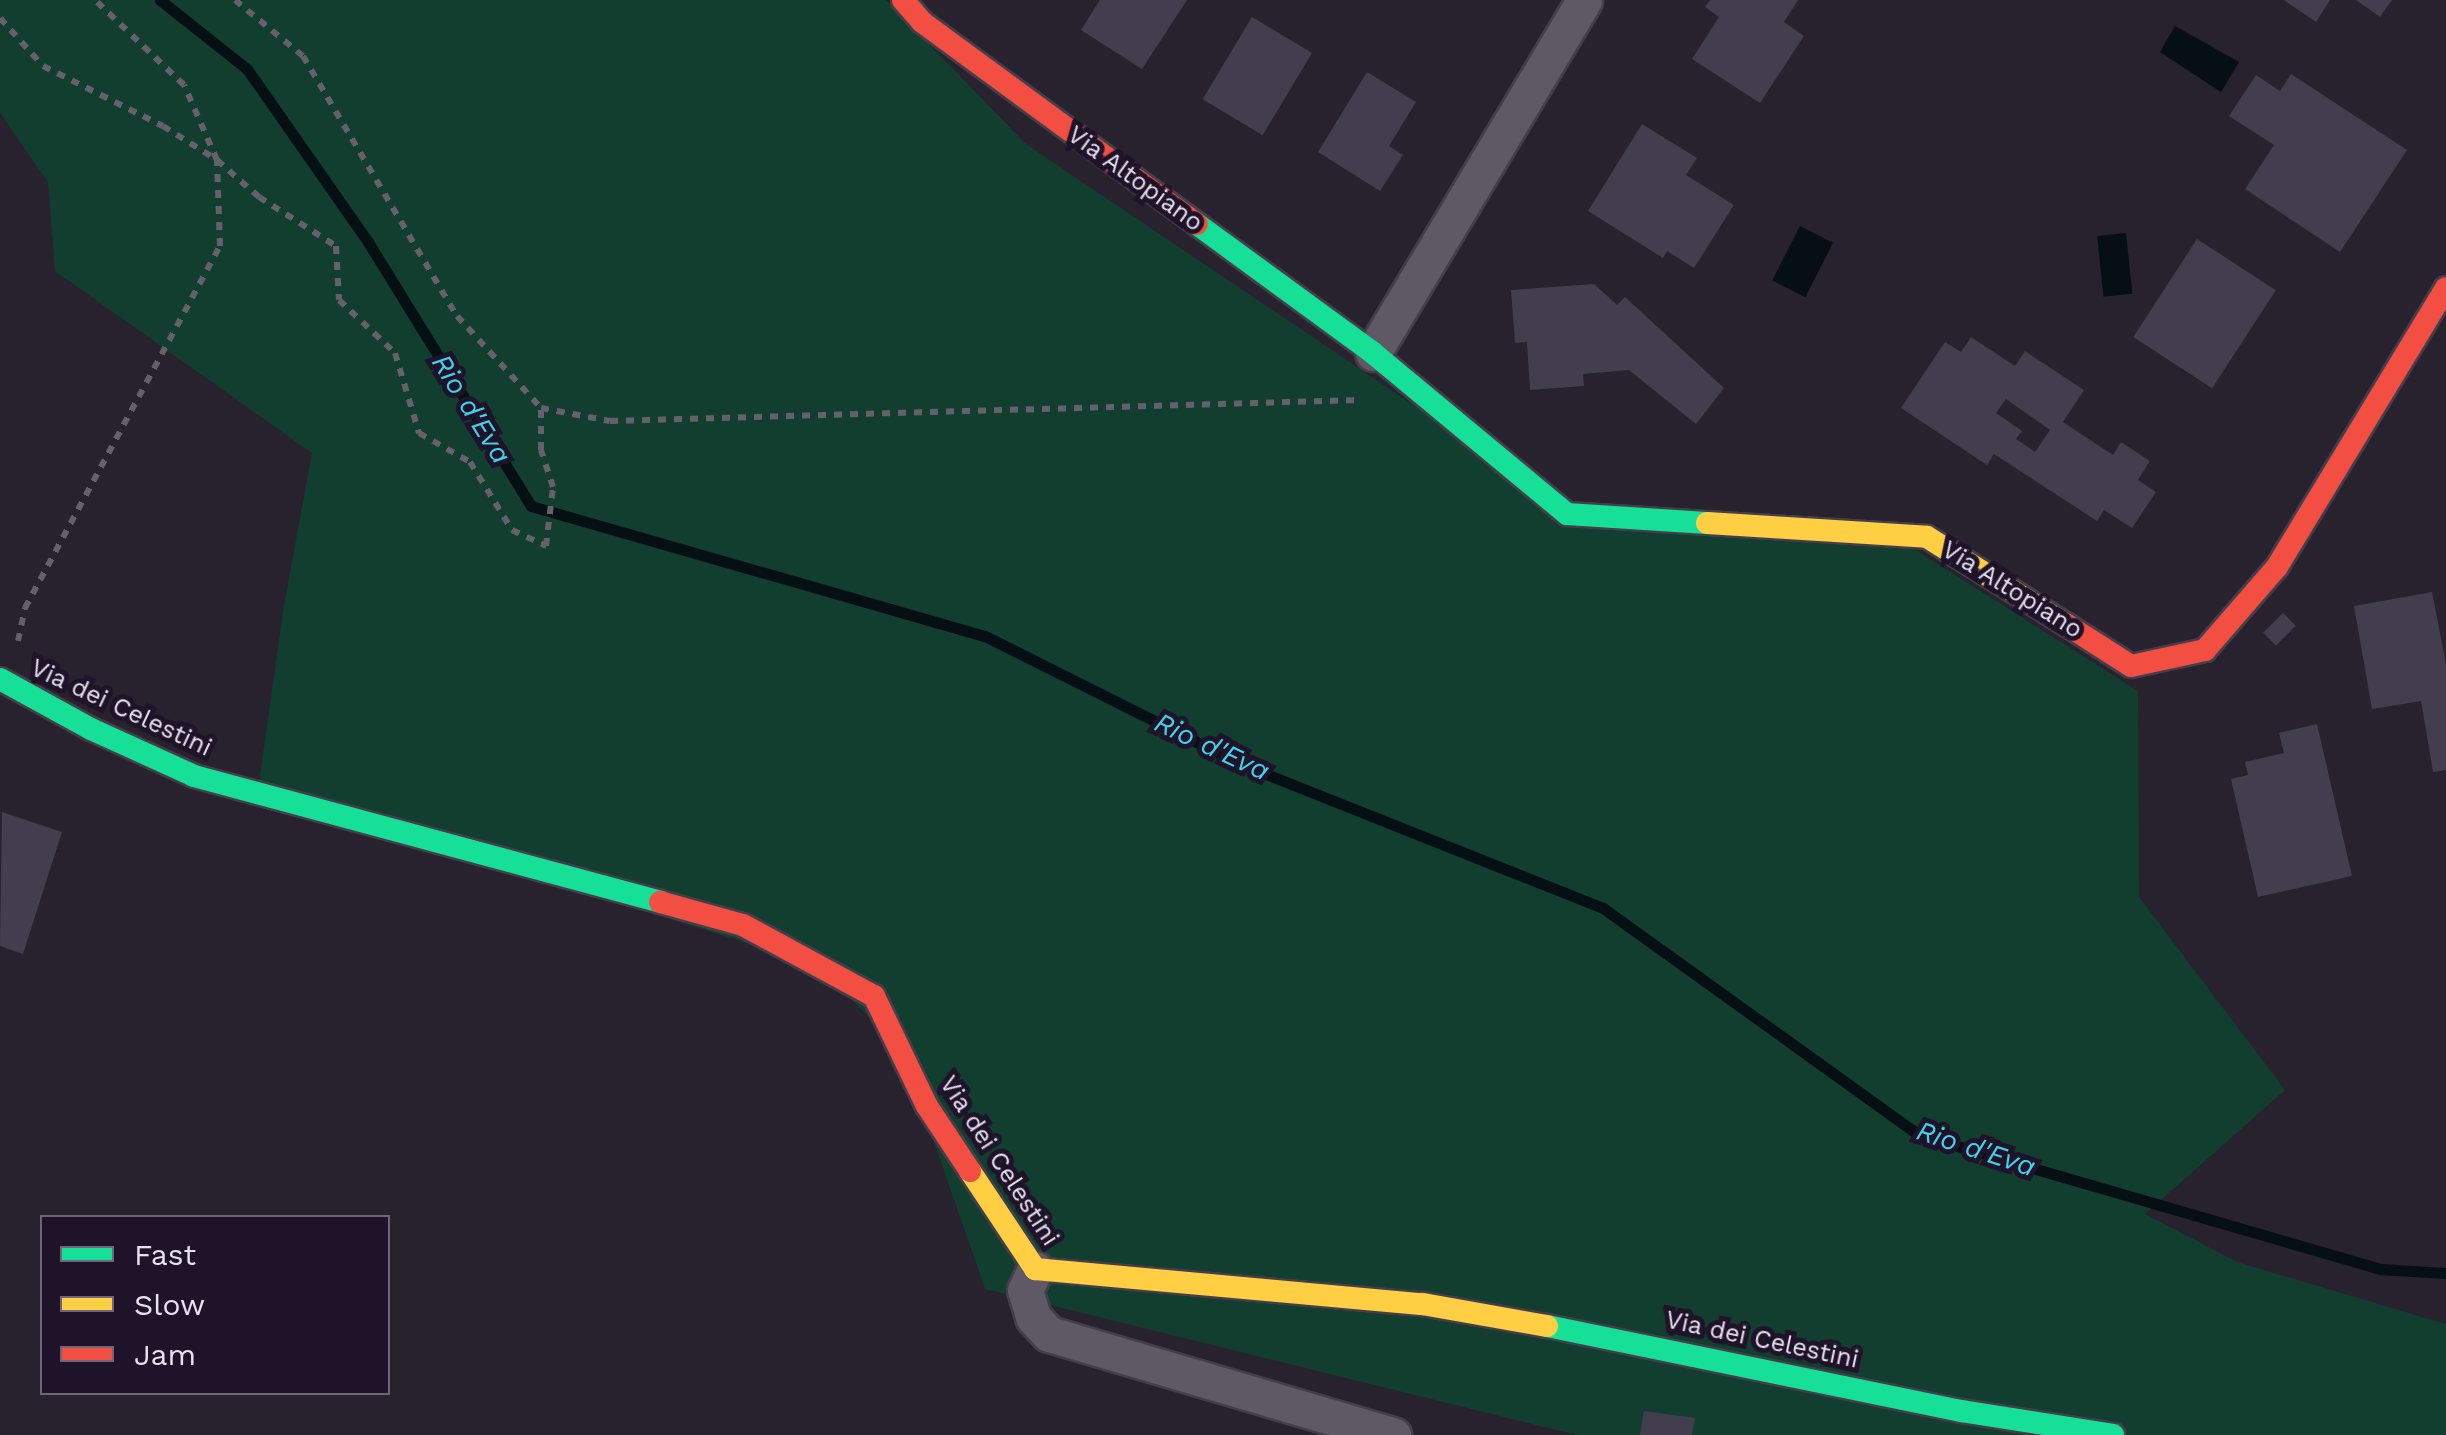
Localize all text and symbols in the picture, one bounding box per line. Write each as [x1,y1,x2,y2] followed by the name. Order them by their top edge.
[1061,119,1209,239] street label: Via Altopiano
[424,348,518,470] water label: Rio d'Eva
[1936,534,2088,646] street label: Via Altopiano
[25,653,217,763] street label: Via dei Celestini
[1149,706,1275,788] water label: Rio d'Eva
[933,1070,1065,1252] street label: Via dei Celestini
[1912,1114,2040,1184] water label: Rio d'Eva
[40,1215,390,1395] legend
[134,1237,196,1272] text: Fast
[134,1287,205,1322] text: Slow
[1663,1305,1861,1375] street label: Via dei Celestini
[134,1337,196,1372] text: Jam

